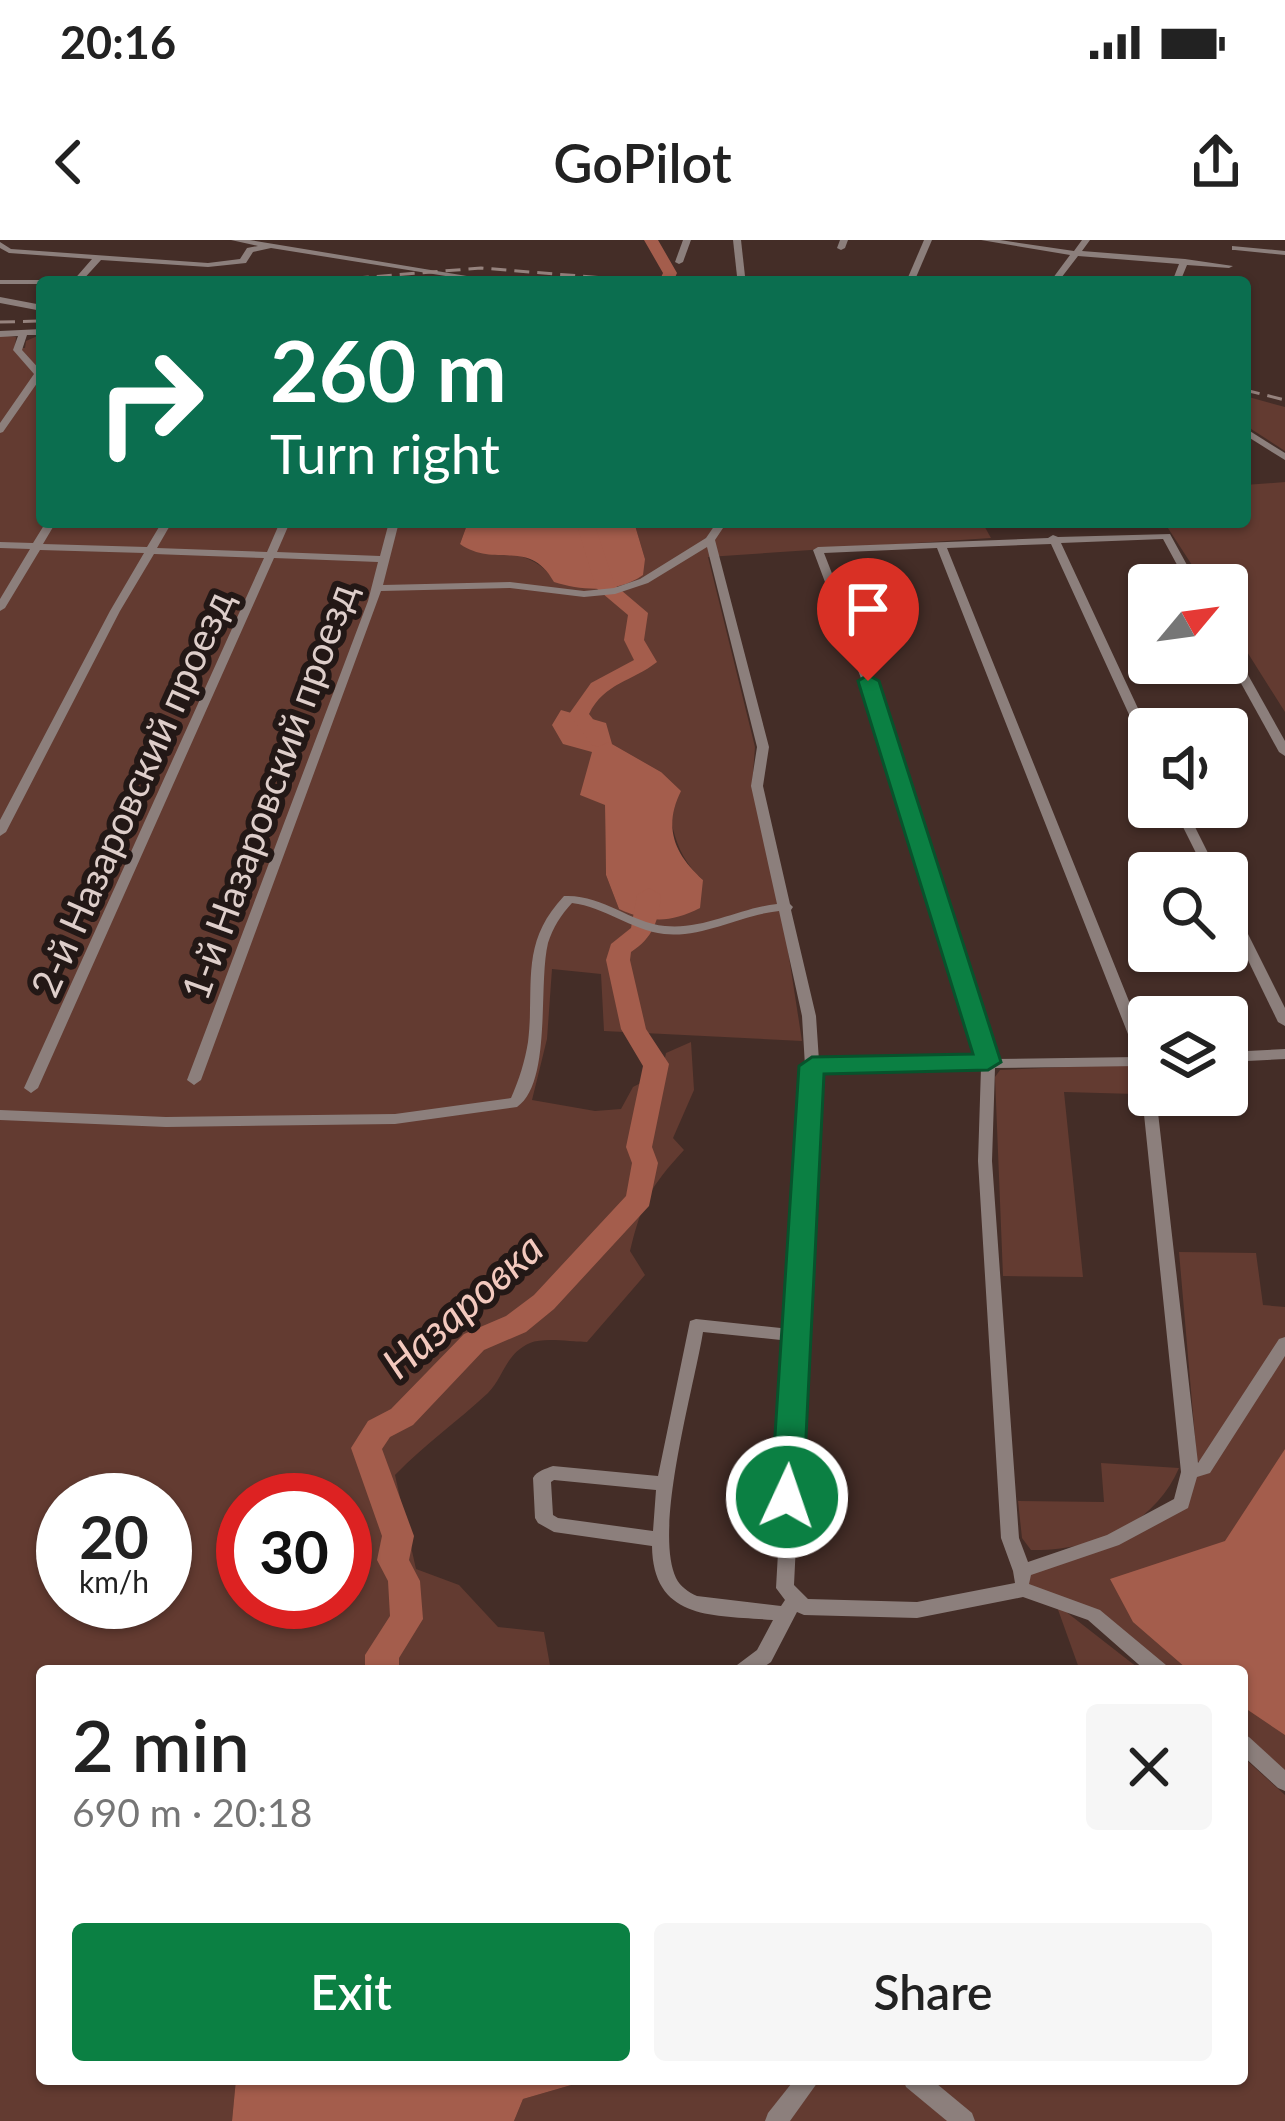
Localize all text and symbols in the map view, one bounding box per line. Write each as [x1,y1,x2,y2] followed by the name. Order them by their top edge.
[60,15,176,69] text: 20:16
[36,129,102,195] icon: back
[1183,129,1249,195] icon: share
[553,130,732,195] text: GoPilot
[270,319,507,420] text: 260 m
[72,324,228,480] icon: right
[270,421,500,486] text: Turn right
[817,558,919,681] pin
[1128,564,1248,684] north arrow
[1128,564,1248,1116] map controls
[171,576,365,1006] street label: 1-й Назаровский проезд
[835,576,901,642] icon: arrive
[21,583,241,1003] street label: 2-й Назаровский проезд
[1128,708,1248,828] button: sound
[1128,852,1248,972] button: search
[1128,996,1248,1116] button: layers
[372,1222,552,1388] water label: Назаровка
[724,1434,850,1560] position arrow
[216,1473,372,1629] speed limit sign: 30
[79,1500,149,1572] text: 20
[79,1563,149,1599] text: km/h
[72,1701,250,1787] text: 2 min
[1086,1704,1212,1830] button: close
[72,1789,312,1835] text: 690 m · 20:18
[72,1923,630,2061] button: Exit
[654,1923,1212,2061] button: Share

